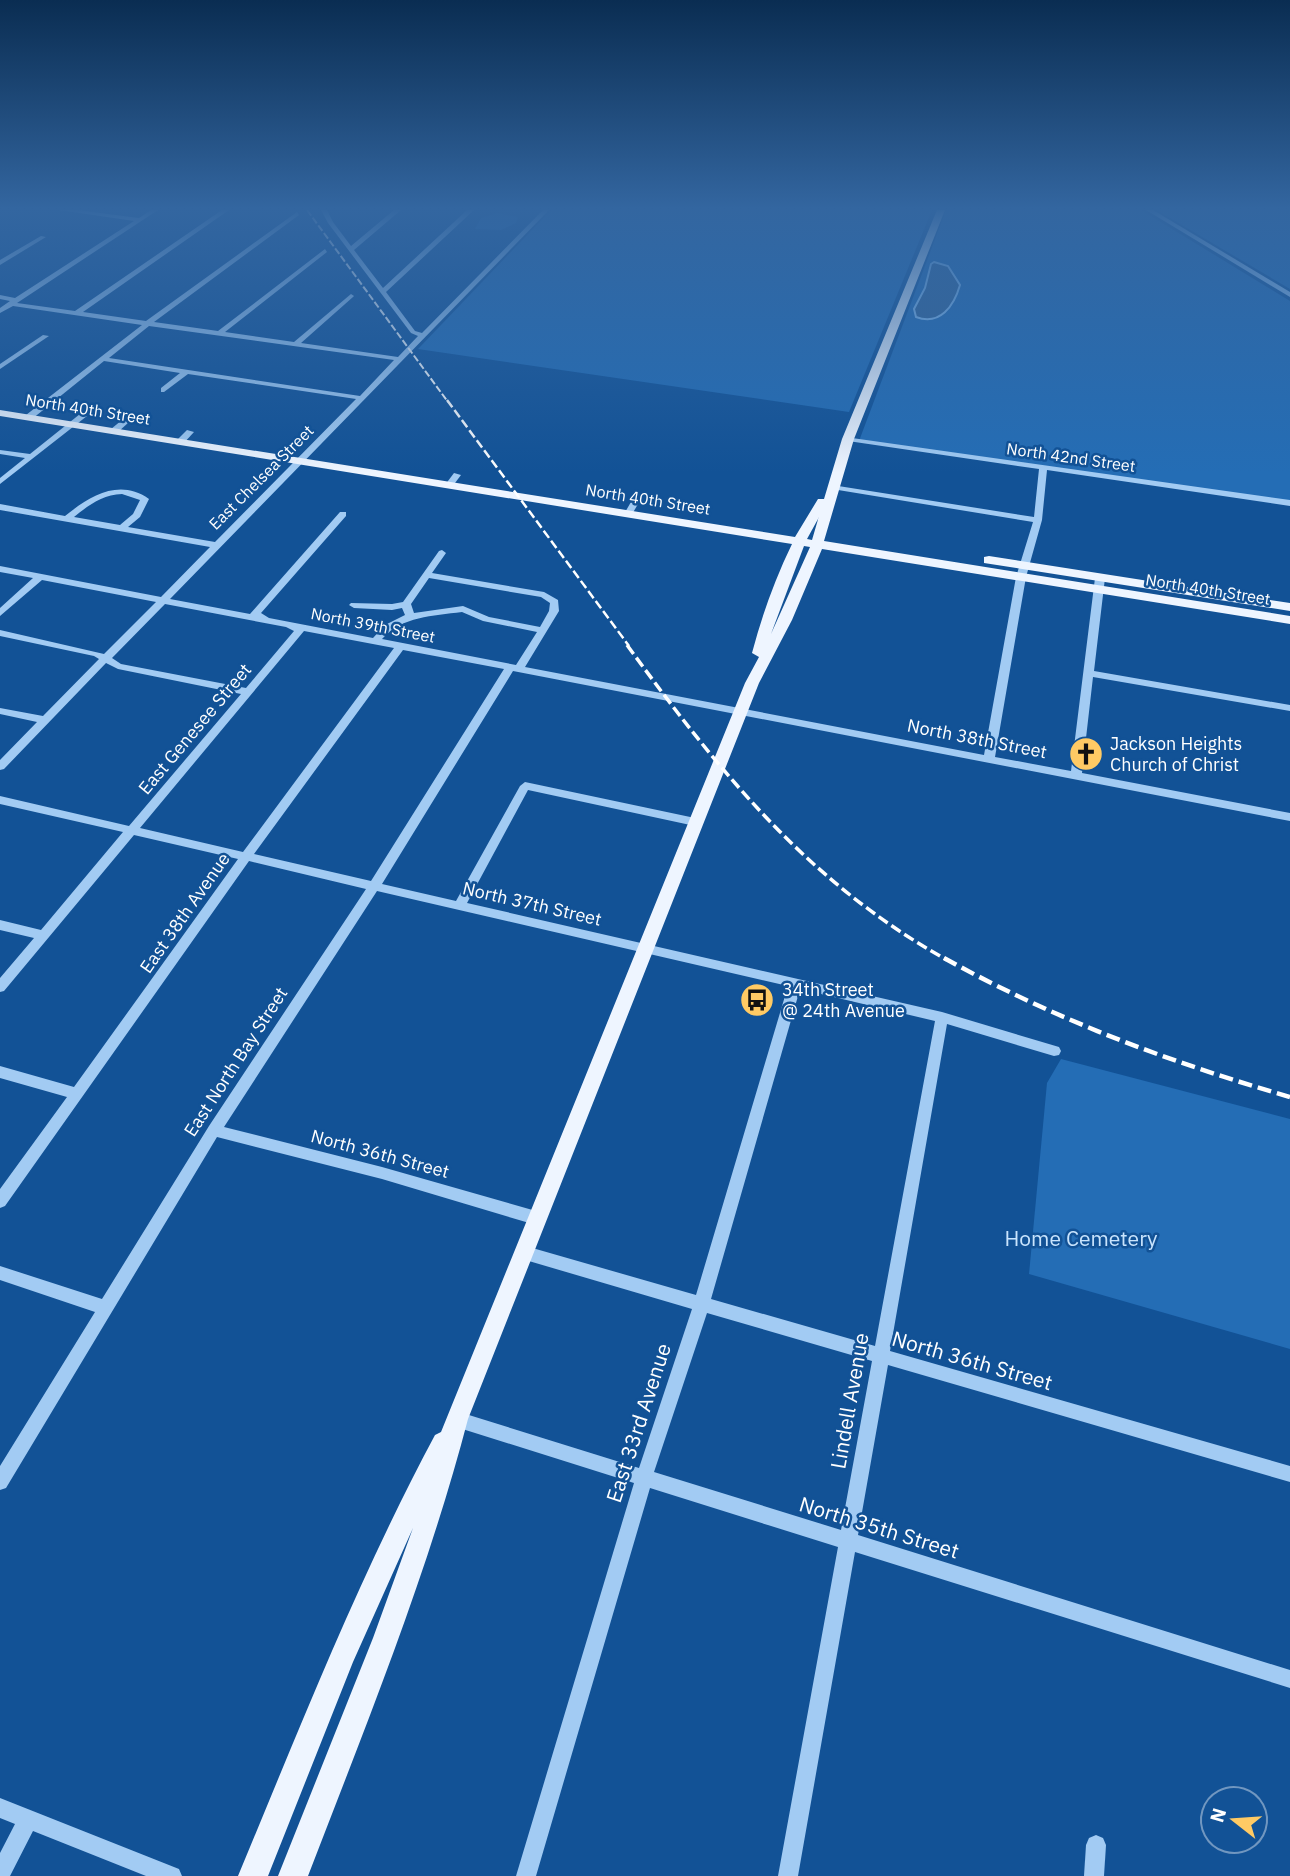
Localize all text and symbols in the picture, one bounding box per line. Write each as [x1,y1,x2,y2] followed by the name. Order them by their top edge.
[24,389,152,429] street label: North 40th Street
[204,420,318,534] street label: East Chelsea Street
[1005,438,1137,476] street label: North 42nd Street
[584,479,712,519] street label: North 40th Street
[1144,569,1272,609] street label: North 40th Street
[309,603,437,647] street label: North 39th Street
[133,658,256,799] street label: East Genesee Street
[905,714,1049,763] street label: North 38th Street
[1110,732,1242,776] place label: Jackson Heights Church of Christ
[1067,735,1105,773] church icon: Jackson Heights Church of Christ
[135,848,235,977] street label: East 38th Avenue
[460,876,604,931] street label: North 37th Street
[782,978,905,1022] place label: 34th Street @ 24th Avenue
[738,981,776,1019] bus stop icon: 34th Street @ 24th Avenue
[179,983,292,1141] street label: East North Bay Street
[309,1124,452,1183] street label: North 36th Street
[1004,1224,1158,1252] park label: Home Cemetery
[889,1324,1056,1396] street label: North 36th Street
[823,1331,875,1471] street label: Lindell Avenue
[599,1339,677,1506] street label: East 33rd Avenue
[796,1489,963,1565] street label: North 35th Street
[1199,1785,1269,1855] north arrow
[1204,1805,1231,1825] text: N

